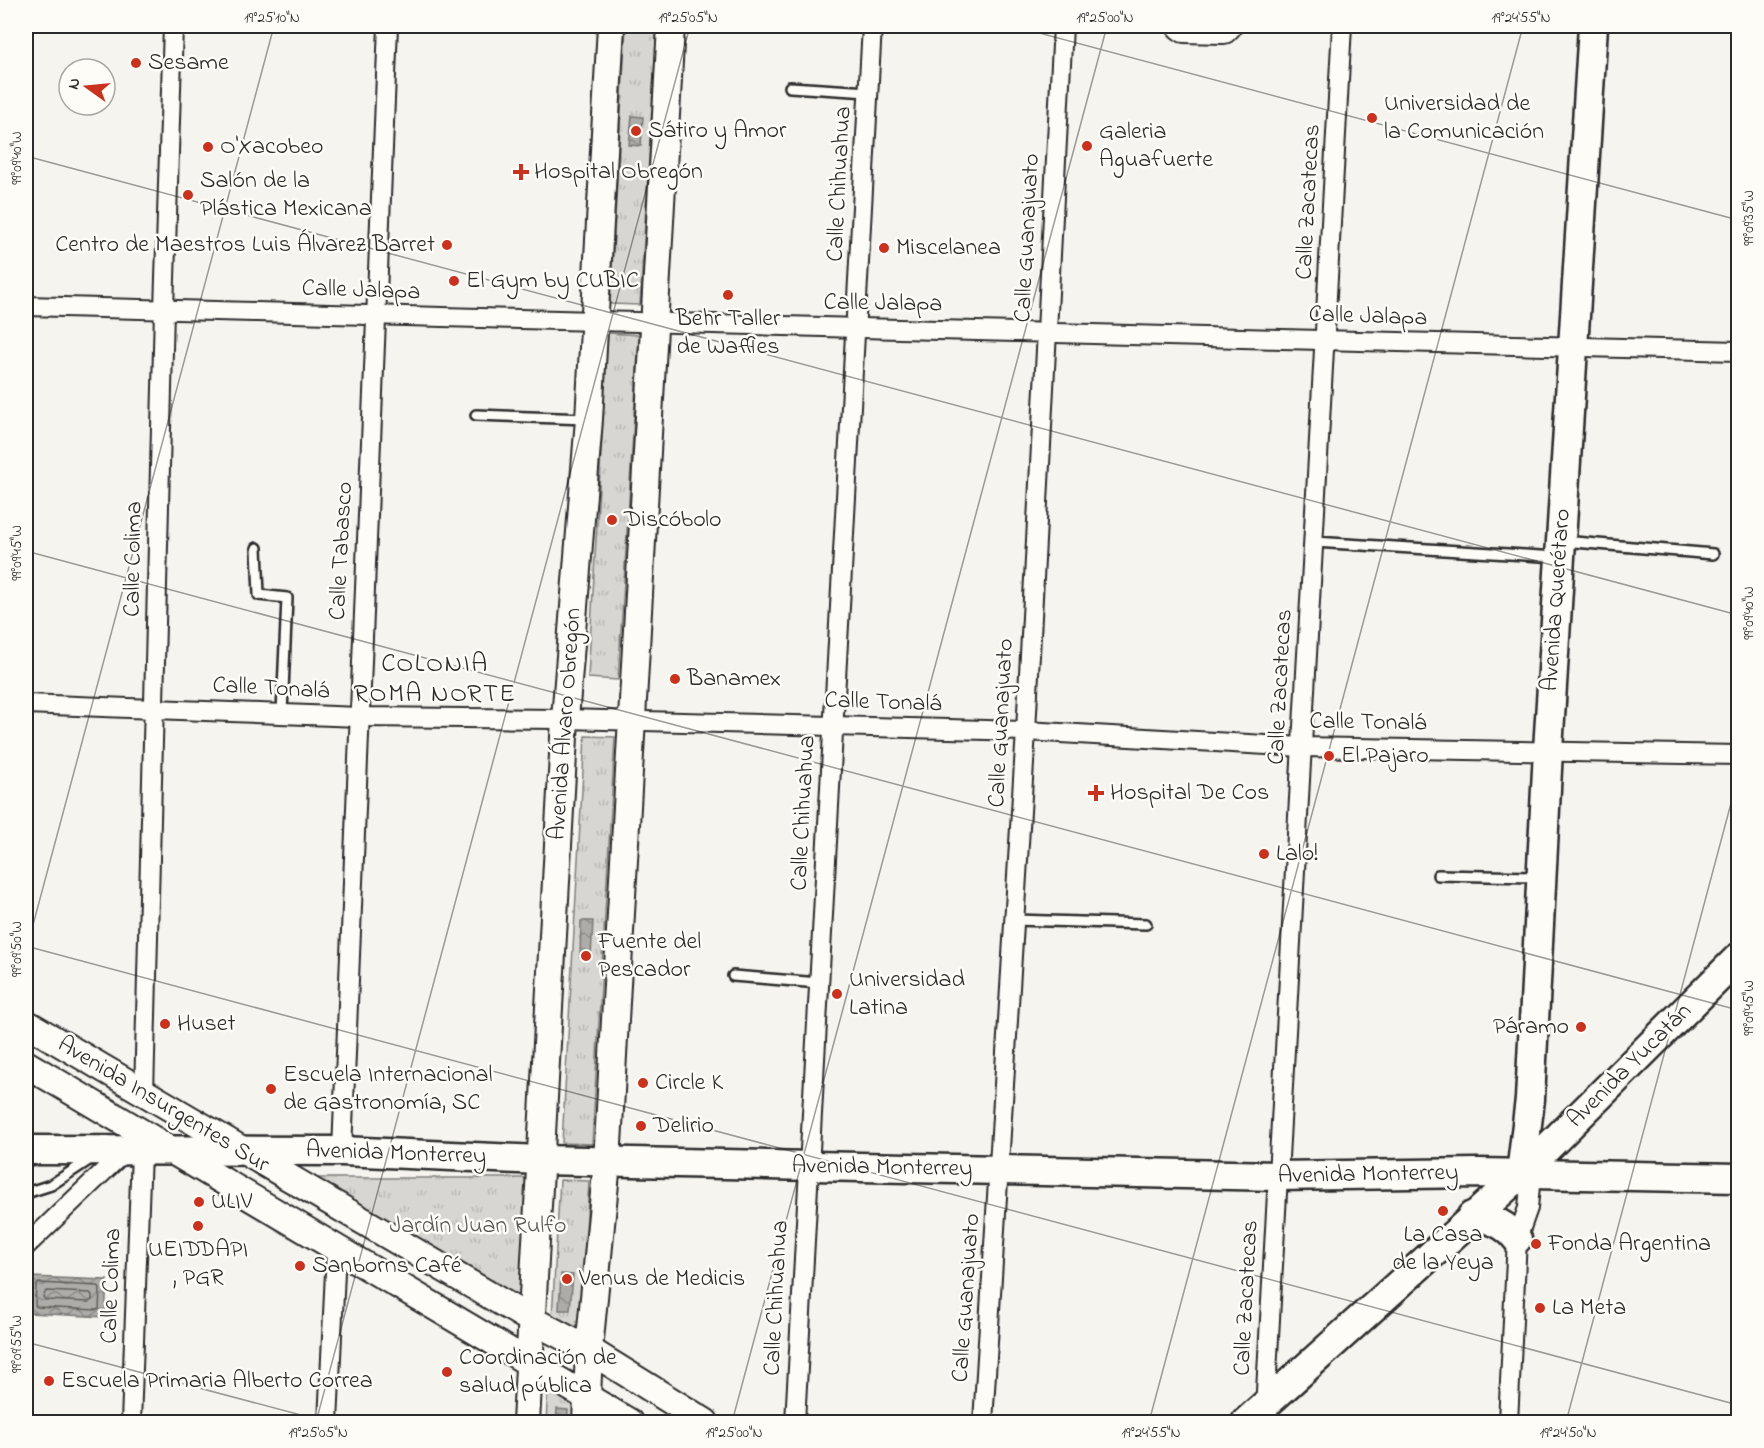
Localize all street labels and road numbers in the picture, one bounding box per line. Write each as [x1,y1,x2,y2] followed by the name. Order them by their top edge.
[818,105,862,263] street label: Calle Chihuahua
[1287,123,1331,281] street label: Calle Zacatecas
[1006,153,1050,323] street label: Calle Guanajuato
[301,271,421,311] street label: Calle Jalapa
[823,285,943,323] street label: Calle Jalapa
[1308,297,1428,337] street label: Calle Jalapa
[321,481,363,621] street label: Calle Tabasco
[115,501,153,617] street label: Calle Colima
[1533,507,1581,693] street label: Avenida Querétaro
[540,607,592,841] street label: Avenida Álvaro Obregón
[1259,608,1303,766] street label: Calle Zacatecas
[980,638,1024,808] street label: Calle Guanajuato
[212,668,330,710] street label: Calle Tonalá
[824,683,942,723] street label: Calle Tonalá
[1309,704,1427,742] street label: Calle Tonalá
[782,734,826,892] street label: Calle Chihuahua
[1559,995,1701,1137] street label: Avenida Yucatán
[50,1028,276,1183] street label: Avenida Insurgentes Sur
[305,1133,487,1176] street label: Avenida Monterrey
[791,1149,973,1188] street label: Avenida Monterrey
[1277,1156,1459,1195] street label: Avenida Monterrey
[944,1212,990,1384] street label: Calle Guanajuato
[755,1219,799,1377] street label: Calle Chihuahua
[1225,1219,1269,1377] street label: Calle Zacatecas
[92,1228,132,1344] street label: Calle Colima

